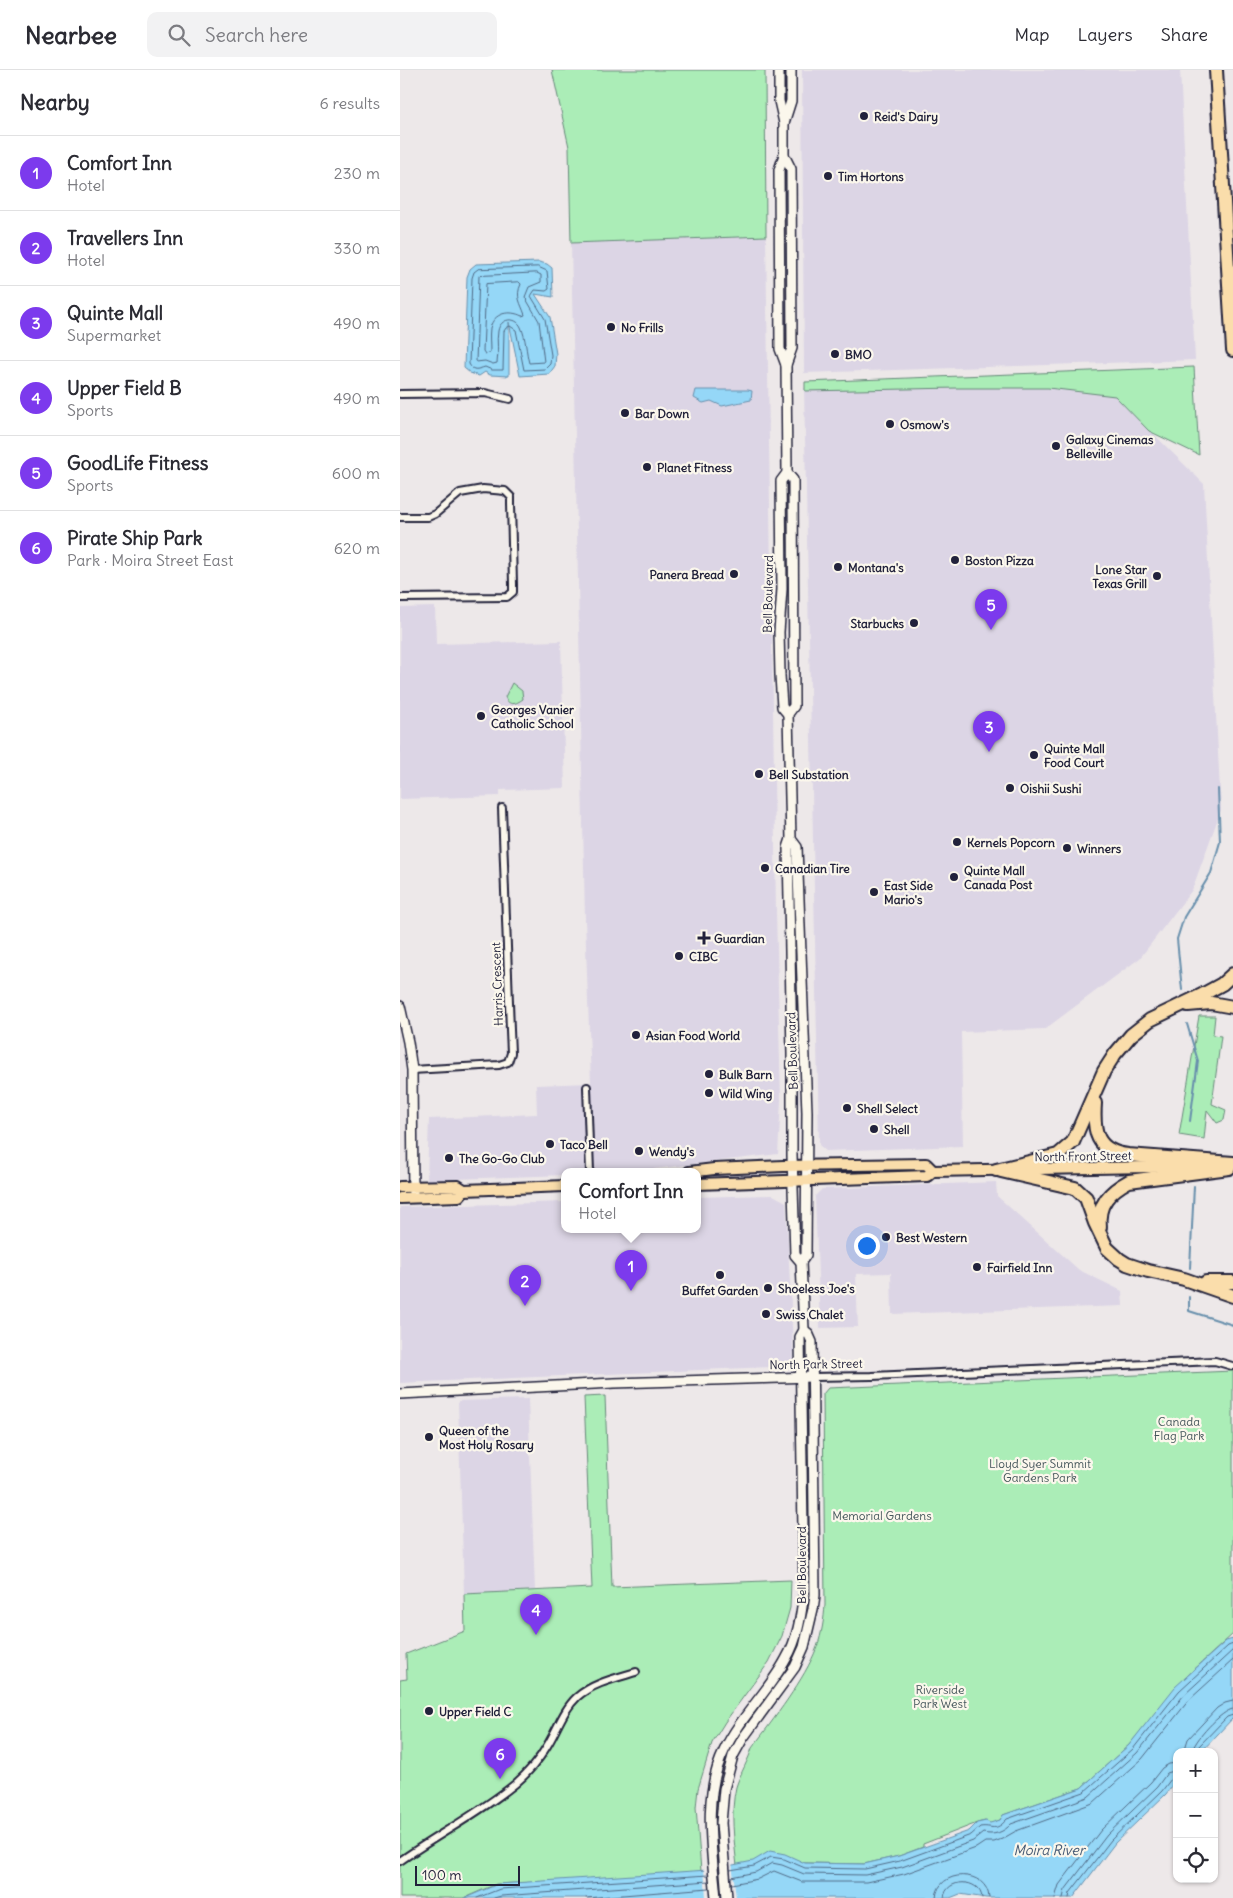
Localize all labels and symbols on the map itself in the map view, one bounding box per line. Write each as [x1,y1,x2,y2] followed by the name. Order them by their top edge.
[874,109,938,125] place label: Reid's Dairy
[858,110,870,122] marker: Reid's Dairy
[838,169,904,184] place label: Tim Hortons
[822,170,834,182] marker: Tim Hortons
[621,320,664,335] place label: No Frills
[605,321,617,333] marker: No Frills
[845,347,872,362] place label: BMO
[829,348,841,360] marker: BMO
[635,406,689,421] place label: Bar Down
[619,407,631,419] marker: Bar Down
[900,417,950,432] place label: Osmow's
[884,418,896,430] marker: Osmow's
[1066,432,1154,461] place label: Galaxy Cinemas Belleville
[1050,440,1062,452] marker: Galaxy Cinemas Belleville
[657,460,732,475] place label: Planet Fitness
[641,461,653,473] marker: Planet Fitness
[965,553,1034,568] place label: Boston Pizza
[949,554,961,566] marker: Boston Pizza
[760,555,776,633] street label: Bell Boulevard
[848,560,904,575] place label: Montana's
[832,561,844,573] marker: Montana's
[1093,562,1147,591] place label: Lone Star Texas Grill
[650,567,724,582] place label: Panera Bread
[728,568,740,580] marker: Panera Bread
[1151,570,1163,582] marker: Lone Star Texas Grill
[975,589,1007,630] pin: 5
[850,616,905,631] place label: Starbucks
[908,617,920,629] marker: Starbucks
[491,702,574,731] place label: Georges Vanier Catholic School
[475,710,487,722] marker: Georges Vanier Catholic School
[973,711,1005,752] pin: 3
[1044,741,1105,770] place label: Quinte Mall Food Court
[1028,749,1040,761] marker: Quinte Mall Food Court
[769,767,849,782] place label: Bell Substation
[753,768,765,780] marker: Bell Substation
[1020,781,1082,796] place label: Oishii Sushi
[1004,782,1016,794] marker: Oishii Sushi
[967,835,1055,851] place label: Kernels Popcorn
[951,836,963,848] marker: Kernels Popcorn
[1077,841,1122,856] place label: Winners
[1061,842,1073,854] marker: Winners
[775,861,850,876] place label: Canadian Tire
[759,862,771,874] marker: Canadian Tire
[964,863,1033,892] place label: Quinte Mall Canada Post
[948,871,960,883] marker: Quinte Mall Canada Post
[884,878,933,907] place label: East Side Mario's
[868,886,880,898] marker: East Side Mario's
[714,931,765,946] place label: Guardian
[698,932,710,944] marker: Guardian
[488,942,506,1026] street label: Harris Crescent
[689,949,718,964] place label: CIBC
[673,950,685,962] marker: CIBC
[783,1012,801,1090] street label: Bell Boulevard
[646,1028,740,1043] place label: Asian Food World
[630,1029,642,1041] marker: Asian Food World
[719,1067,772,1082] place label: Bulk Barn
[703,1068,715,1080] marker: Bulk Barn
[719,1086,773,1102] place label: Wild Wing
[703,1087,715,1099] marker: Wild Wing
[857,1101,919,1116] place label: Shell Select
[841,1102,853,1114] marker: Shell Select
[884,1122,910,1137] place label: Shell
[868,1123,880,1135] marker: Shell
[560,1137,608,1152] place label: Taco Bell
[544,1138,556,1150] marker: Taco Bell
[649,1144,695,1160] place label: Wendy's
[633,1145,645,1157] marker: Wendy's
[1034,1148,1132,1164] street label: North Front Street
[459,1151,545,1166] place label: The Go-Go Club
[443,1152,455,1164] marker: The Go-Go Club
[896,1230,967,1245] place label: Best Western
[880,1231,892,1243] marker: Best Western
[854,1233,880,1259] your location
[615,1250,647,1291] pin: 1
[987,1260,1052,1275] place label: Fairfield Inn
[971,1261,983,1273] marker: Fairfield Inn
[509,1265,541,1306] pin: 2
[714,1269,726,1281] marker: Buffet Garden
[778,1281,855,1296] place label: Shoeless Joe's
[762,1282,774,1294] marker: Shoeless Joe's
[682,1283,758,1298] place label: Buffet Garden
[776,1307,844,1322] place label: Swiss Chalet
[760,1308,772,1320] marker: Swiss Chalet
[769,1356,863,1372] street label: North Park Street
[1154,1414,1204,1443] park label: Canada Flag Park
[439,1423,534,1453] place label: Queen of the Most Holy Rosary
[423,1431,435,1443] marker: Queen of the Most Holy Rosary
[989,1456,1091,1485] park label: Lloyd Syer Summit Gardens Park
[832,1508,932,1523] park label: Memorial Gardens
[794,1526,809,1604] street label: Bell Boulevard
[520,1594,552,1635] pin: 4
[913,1682,967,1711] park label: Riverside Park West
[439,1704,512,1720] place label: Upper Field C
[423,1705,435,1717] marker: Upper Field C
[484,1738,516,1779] pin: 6
[1013,1841,1087,1859] water label: Moira River
[415,1863,520,1886] scale bar

